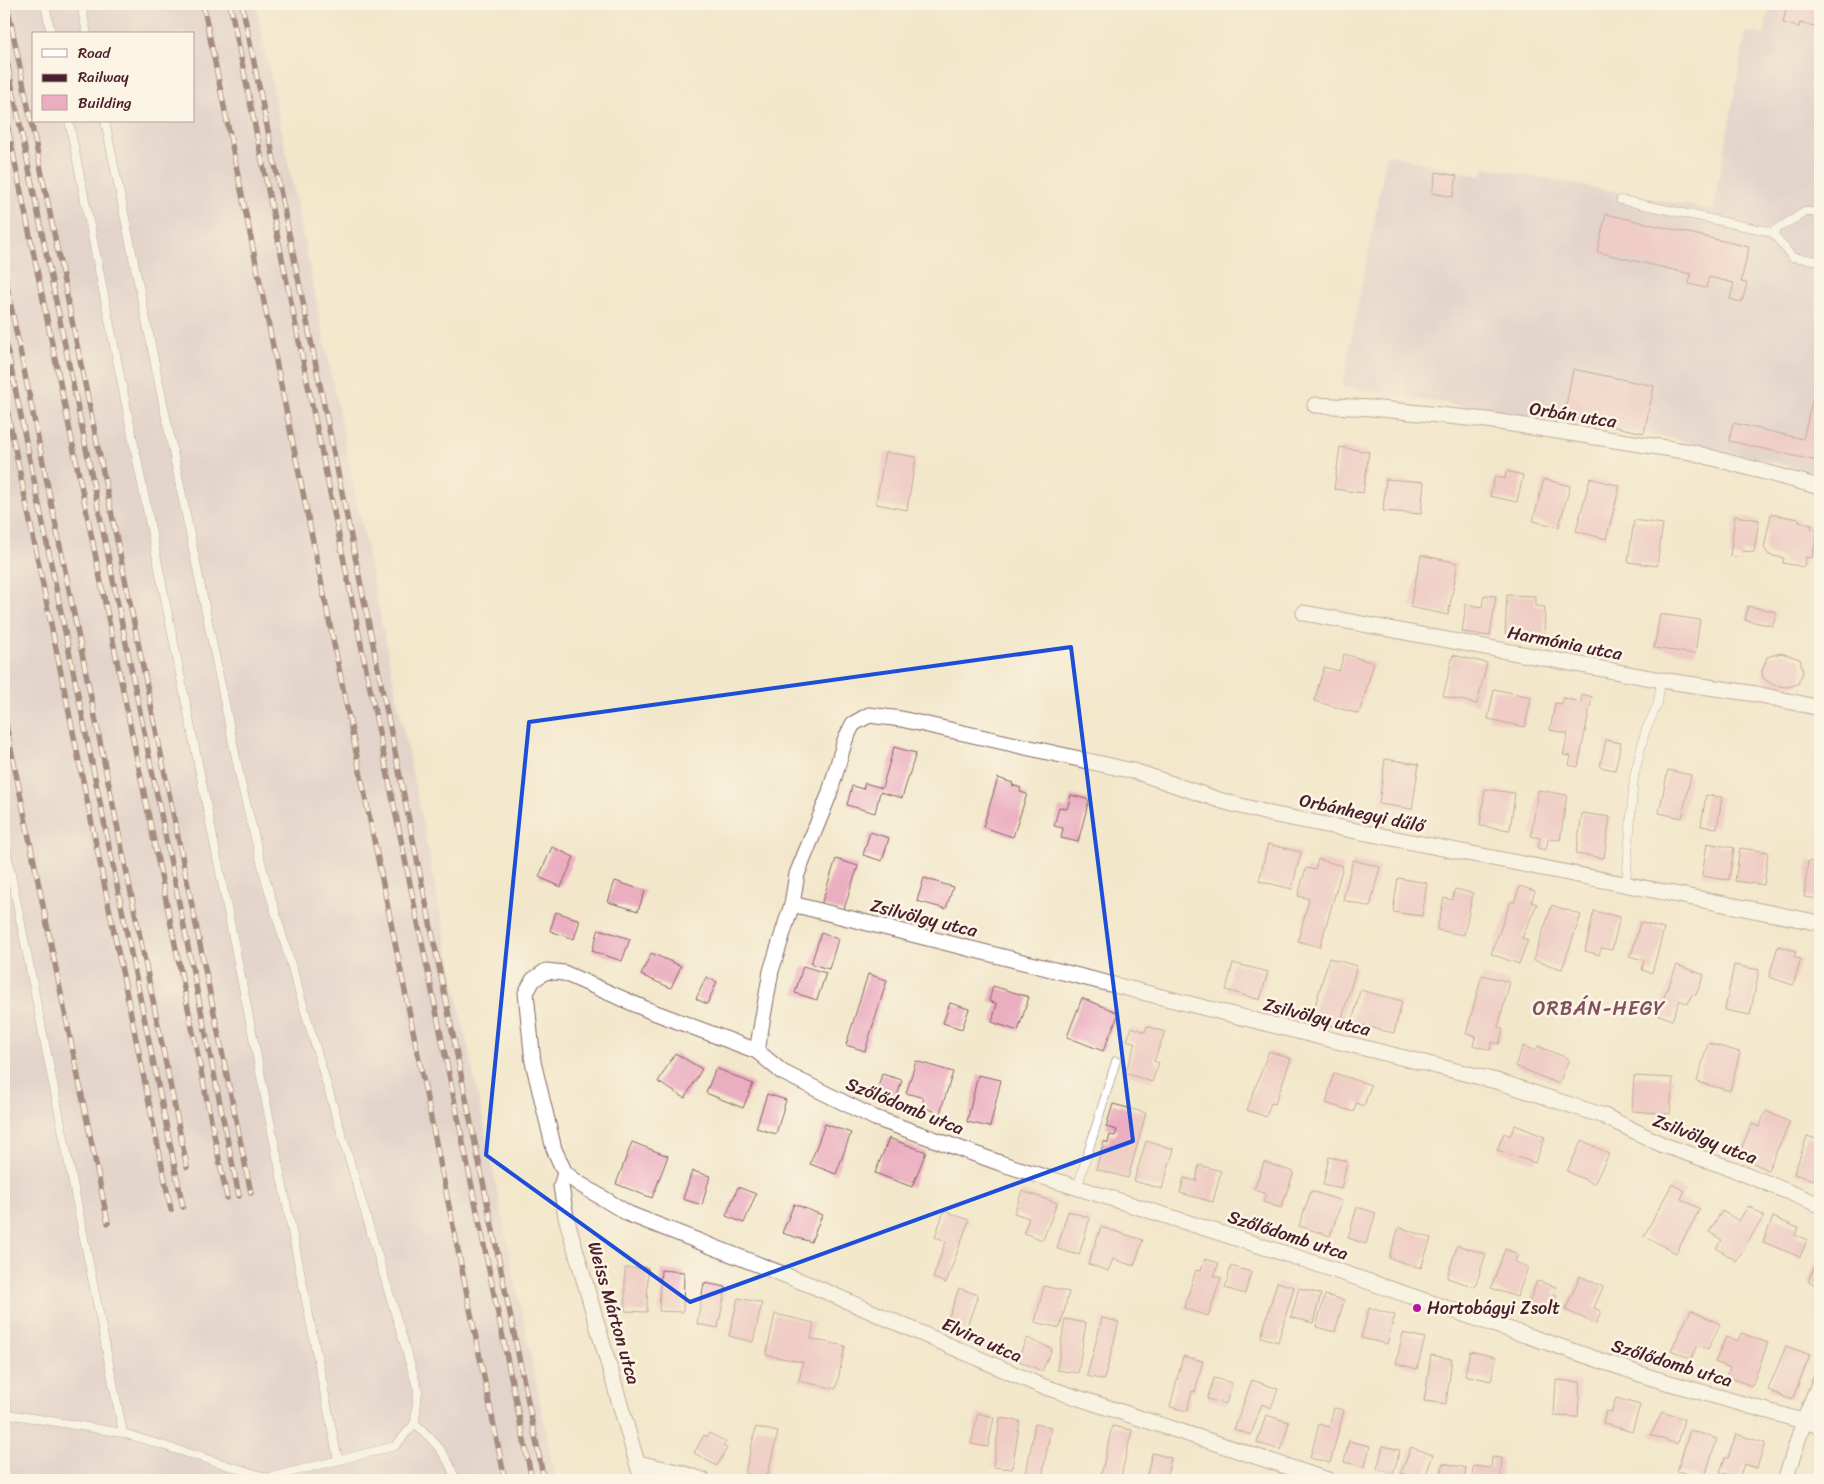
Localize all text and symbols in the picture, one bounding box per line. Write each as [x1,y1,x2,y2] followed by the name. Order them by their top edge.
[32,32,195,122] legend
[78,40,111,66] text: Road
[78,64,129,90] text: Railway
[78,90,132,116] text: Building
[1527,392,1620,438] street label: Orbán utca
[1505,616,1626,670] street label: Harmónia utca
[1296,784,1430,842] street label: Orbánhegyi dűlő
[867,889,982,947] street label: Zsilvölgy utca
[1260,988,1375,1046] street label: Zsilvölgy utca
[1533,991,1666,1026] district label: ORBÁN-HEGY
[841,1068,969,1144] street label: Szőlődomb utca
[1648,1104,1763,1174] street label: Zsilvölgy utca
[1224,1200,1352,1270] street label: Szőlődomb utca
[578,1238,650,1388] street label: Weiss Márton utca
[1427,1292,1560,1324] place label: Hortobágyi Zsolt
[1411,1302,1423,1314] marker: Hortobágyi Zsolt
[937,1308,1027,1372] street label: Elvira utca
[1608,1329,1736,1397] street label: Szőlődomb utca

